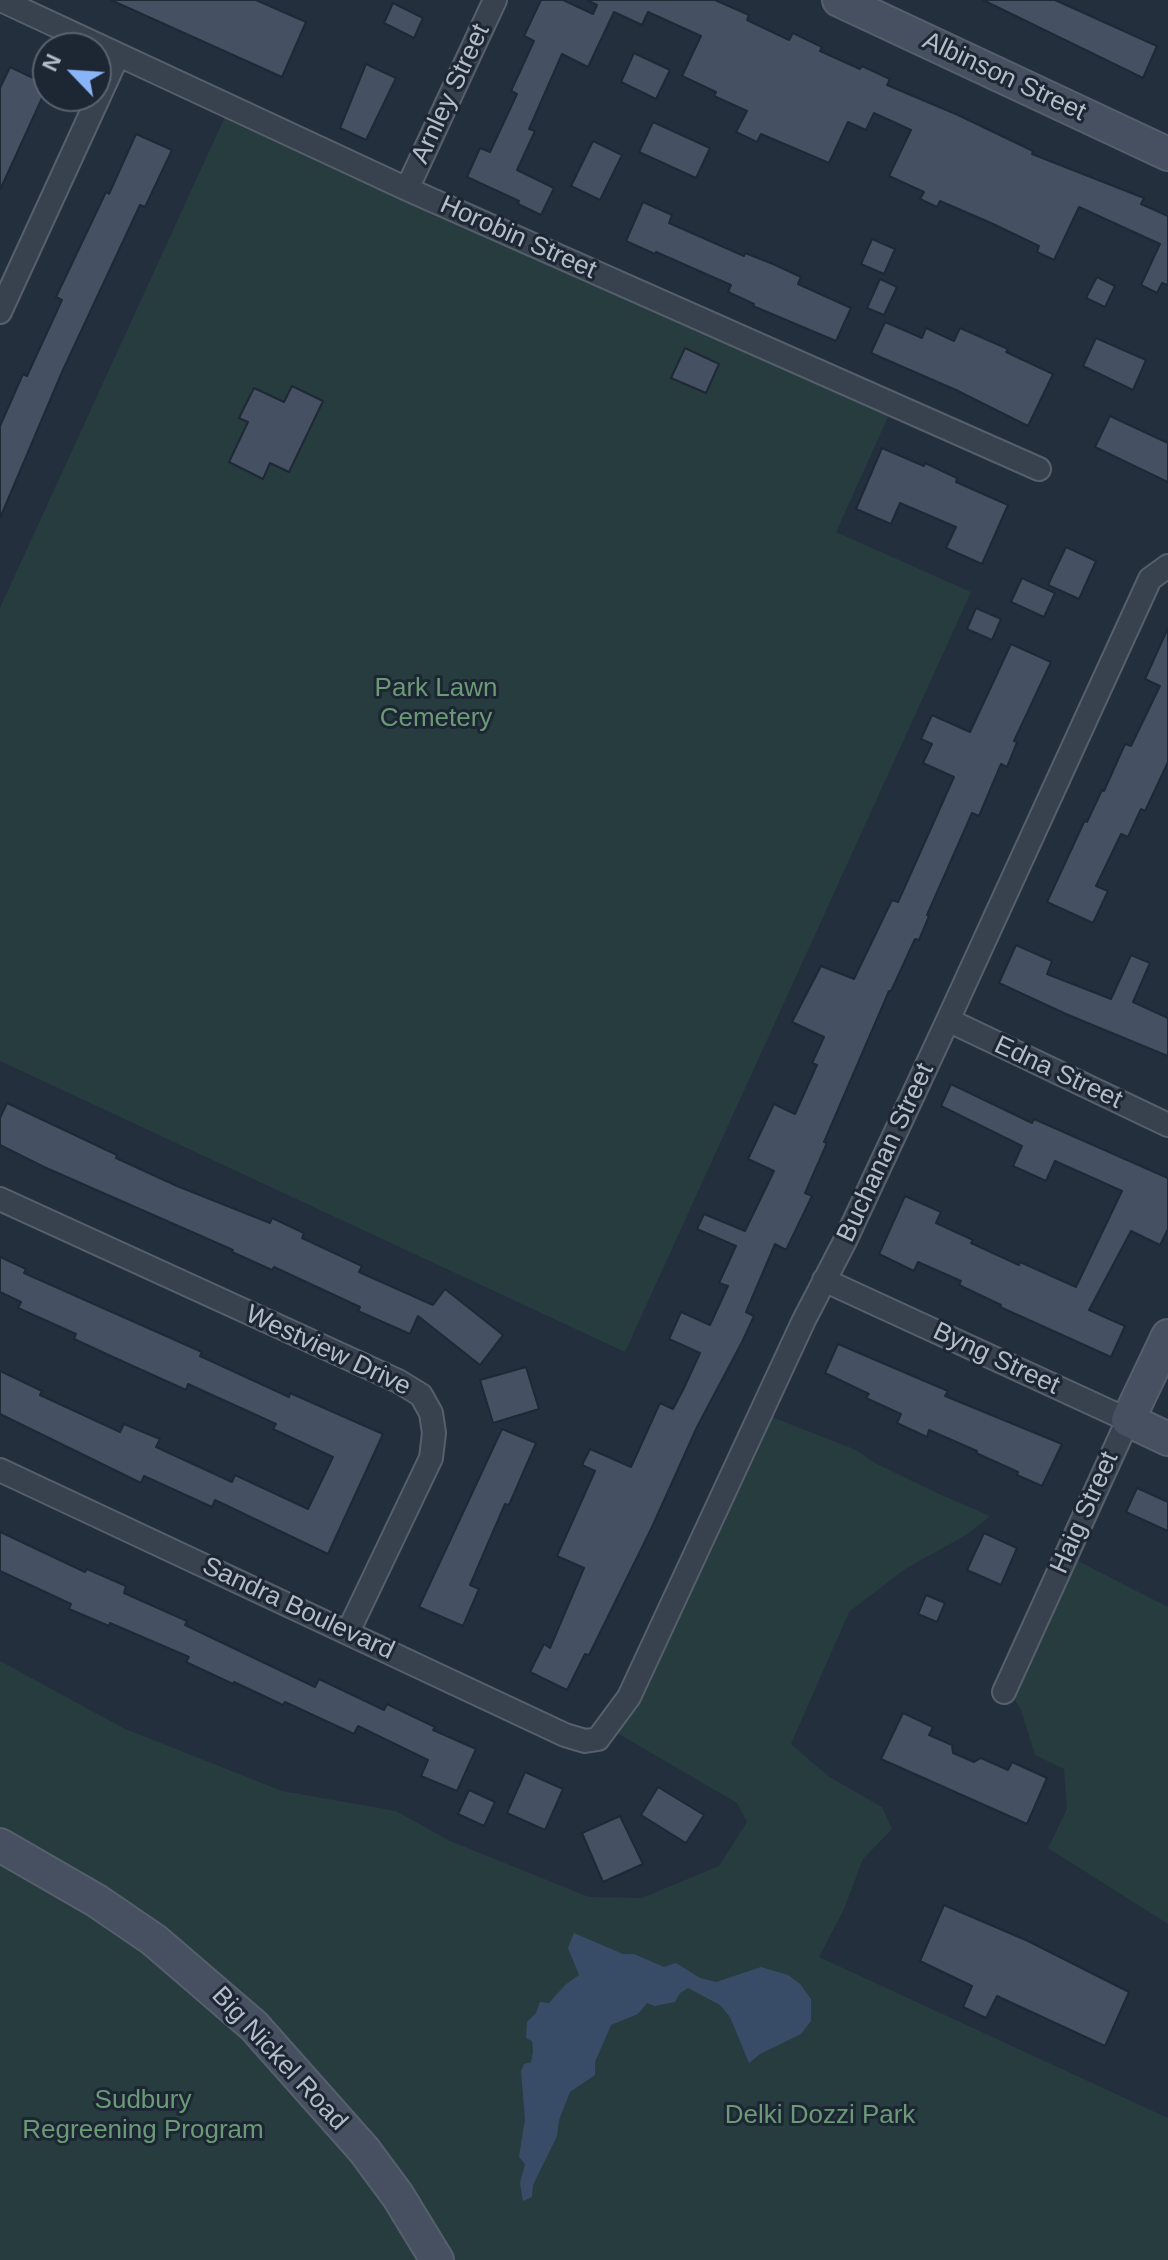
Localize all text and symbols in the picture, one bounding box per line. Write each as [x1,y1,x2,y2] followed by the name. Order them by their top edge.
[405,19,497,169] street label: Arnley Street
[918,26,1090,128] street label: Albinson Street
[32,32,112,112] north arrow
[37,50,66,75] text: N
[435,190,601,286] street label: Horobin Street
[375,673,497,734] park label: Park Lawn Cemetery
[989,1030,1127,1116] street label: Edna Street
[831,1059,941,1247] street label: Buchanan Street
[240,1299,416,1403] street label: Westview Drive
[928,1316,1064,1402] street label: Byng Street
[1044,1447,1126,1579] street label: Haig Street
[197,1551,399,1667] street label: Sandra Boulevard
[205,1981,353,2137] street label: Big Nickel Road
[22,2085,264,2146] park label: Sudbury Regreening Program
[725,2100,915,2132] park label: Delki Dozzi Park

